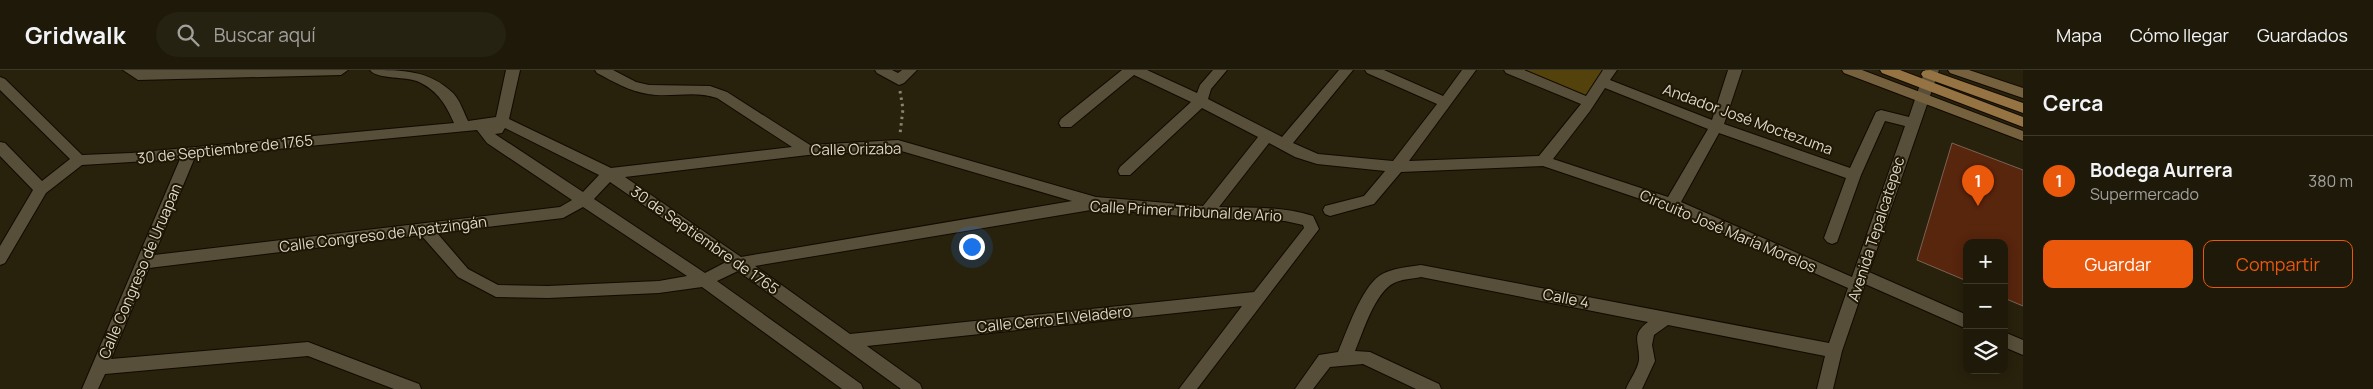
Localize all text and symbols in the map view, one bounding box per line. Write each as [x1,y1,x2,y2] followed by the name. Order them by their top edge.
[156,12,506,57] search box
[25,18,126,51] text: Gridwalk
[174,21,202,49] icon: search
[214,22,316,48] text: Buscar aquí
[2056,23,2102,47] text: Mapa
[2130,23,2229,47] text: Cómo llegar
[2257,23,2348,47] text: Guardados
[1660,78,1836,160] street label: Andador José Moctezuma
[2043,89,2103,117] text: Cerca
[136,129,314,169] street label: 30 de Septiembre de 1765
[811,138,901,160] street label: Calle Orizaba
[1843,154,1909,304] street label: Avenida Tepalcatepec
[2090,157,2233,183] text: Bodega Aurrera
[1962,165,1994,206] pin: 1
[2055,170,2063,192] text: 1
[2308,170,2353,192] text: 380 m
[93,180,187,362] street label: Calle Congreso de Uruapan
[627,181,783,299] street label: 30 de Septiembre de 1765
[2090,183,2199,205] text: Supermercado
[1636,184,1820,278] street label: Circuito José María Morelos
[1089,195,1283,227] street label: Calle Primer Tribunal de Ario
[278,211,488,257] street label: Calle Congreso de Apatzingán
[959,234,985,260] your location
[1963,239,2008,374] map controls
[1963,239,2008,284] button: +
[2043,240,2193,288] button: Guardar
[2203,240,2353,288] button: Compartir
[1541,283,1591,313] street label: Calle 4
[1963,284,2008,329] button: −
[976,300,1133,338] street label: Calle Cerro El Veladero
[1963,329,2008,374] button: layers

